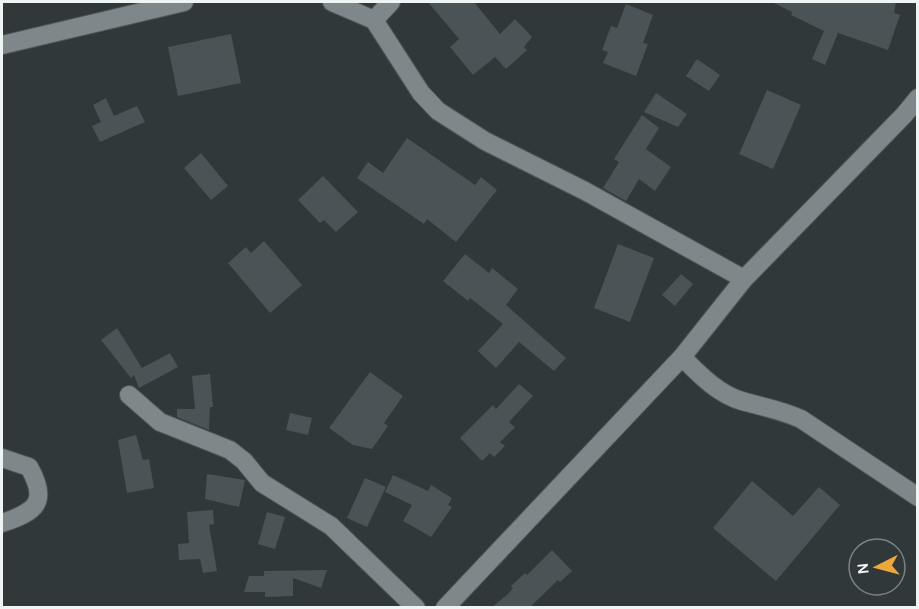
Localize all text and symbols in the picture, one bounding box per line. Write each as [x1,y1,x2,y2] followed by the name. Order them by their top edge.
[847,537,907,597] north arrow
[853,562,873,575] text: N

